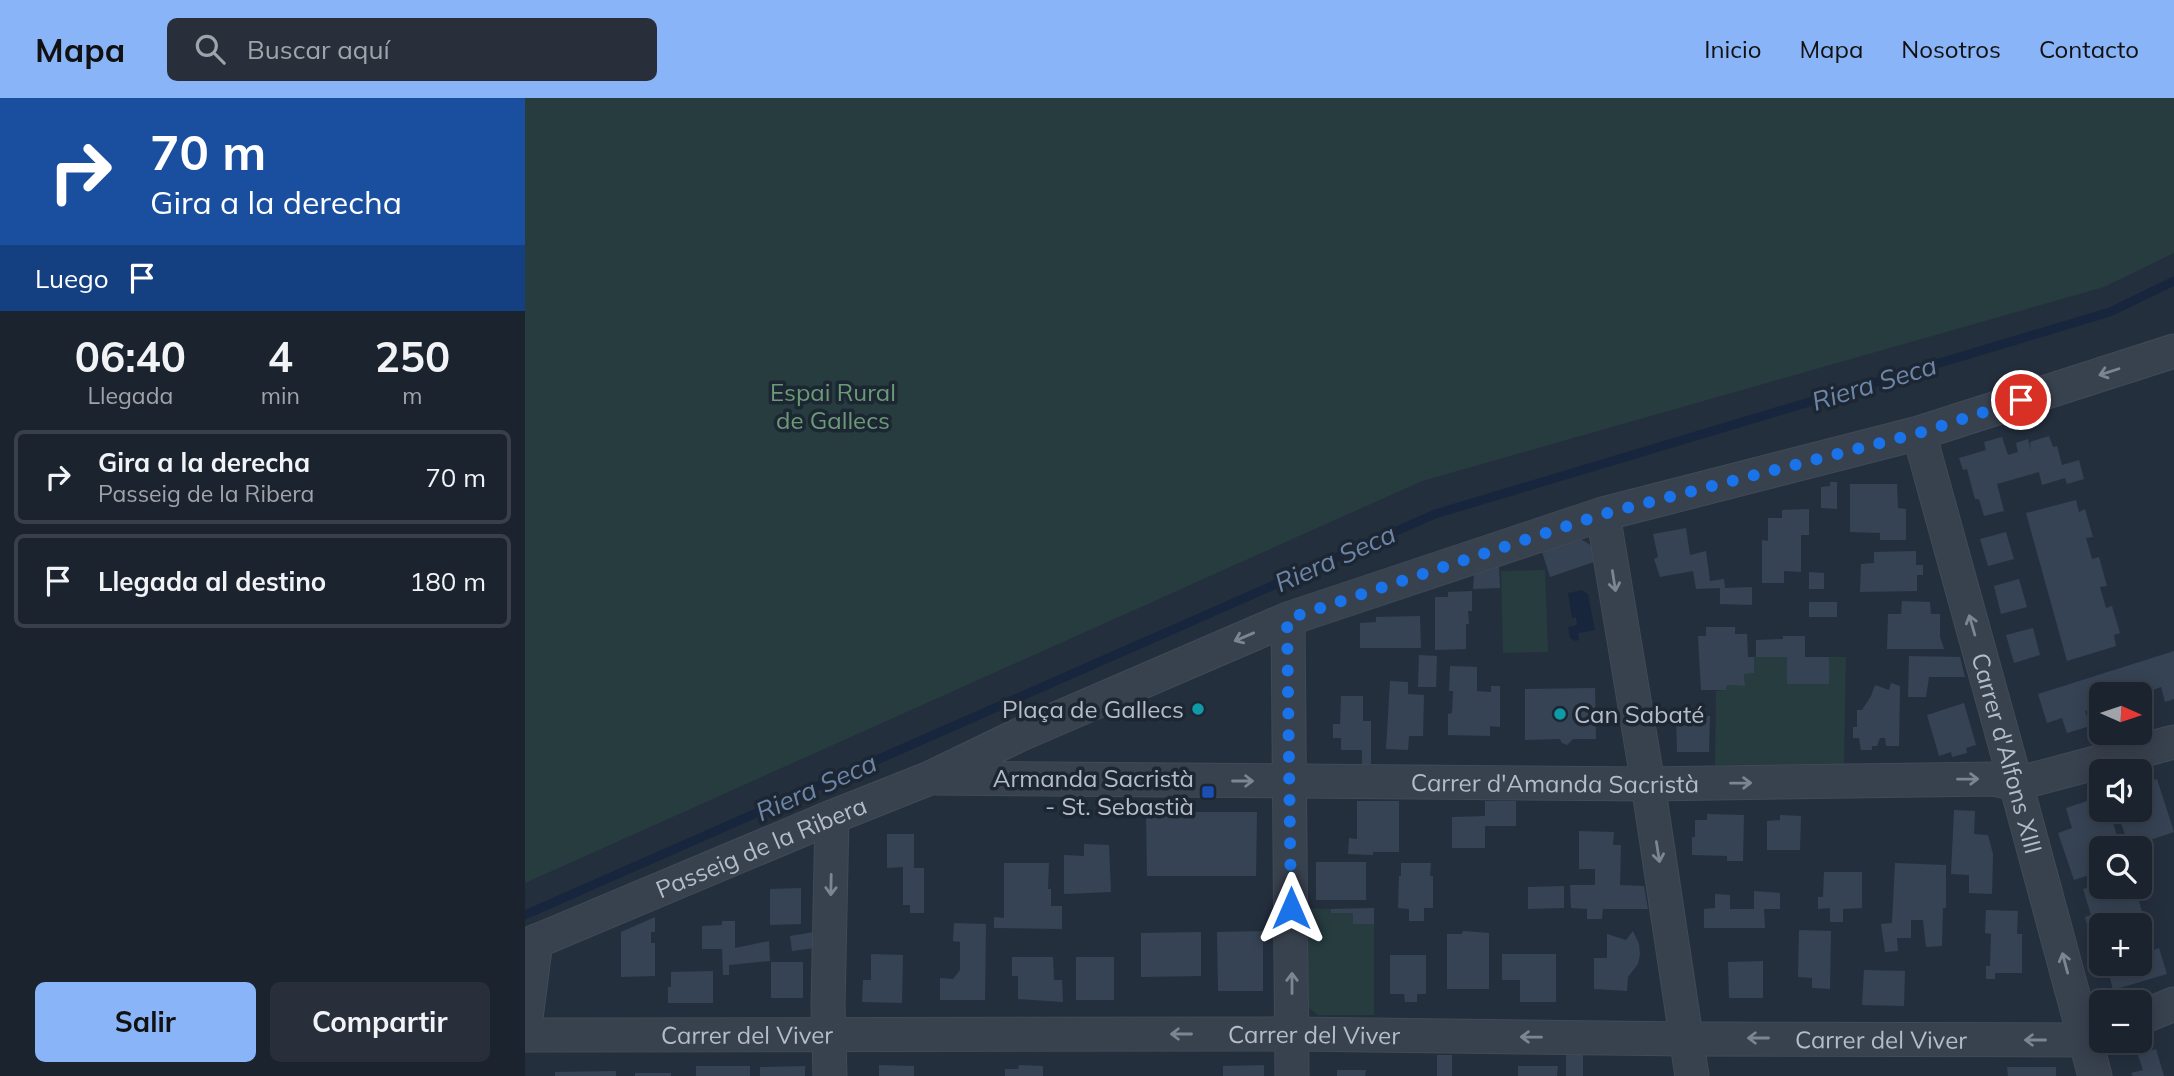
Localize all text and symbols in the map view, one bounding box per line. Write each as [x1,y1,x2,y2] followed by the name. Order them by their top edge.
[167,18,657,81] search box
[35,29,125,70] text: Mapa
[191,30,229,68] icon: search
[247,33,390,66] text: Buscar aquí
[1704,34,1761,64] text: Inicio
[1799,34,1863,64] text: Mapa
[1901,34,2001,64] text: Nosotros
[2039,34,2139,64] text: Contacto
[150,121,266,182] text: 70 m
[35,126,126,217] icon: right
[150,182,402,222] text: Gira a la derecha
[123,259,161,297] icon: arrive
[35,262,109,295] text: Luego
[75,330,186,383] text: 06:40
[268,330,293,383] text: 4
[375,330,450,383] text: 250
[1808,348,1940,418] water label: Riera Seca
[2098,366,2120,379] one-way arrow
[1991,370,2051,430] pin
[770,377,896,435] park label: Espai Rural de Gallecs
[87,381,173,410] text: Llegada
[261,381,300,410] text: min
[402,381,423,410] text: m
[2002,381,2040,419] icon: arrive
[98,446,310,479] text: Gira a la derecha
[39,458,77,496] icon: right
[425,461,486,494] text: 70 m
[98,479,314,508] text: Passeig de la Ribera
[1269,517,1401,599] water label: Riera Seca
[39,562,77,600] icon: arrive
[98,565,326,598] text: Llegada al destino
[410,565,486,598] text: 180 m
[1608,569,1621,592] one-way arrow
[1965,614,1978,636] one-way arrow
[1234,631,1256,644] one-way arrow
[1965,649,2049,857] street label: Carrer d'Alfons XIII
[2089,682,2153,746] north arrow
[2089,682,2152,1053] map controls
[1002,694,1184,724] place label: Plaça de Gallecs
[1574,699,1704,729] place label: Can Sabaté
[1190,701,1206,717] marker: Plaça de Gallecs
[1552,706,1568,722] marker: Can Sabaté
[750,746,882,828] water label: Riera Seca
[2089,759,2152,822] button: sound
[993,763,1194,821] place label: Armanda Sacristà - St. Sebastià
[1411,767,1699,799] street label: Carrer d'Amanda Sacristà
[1956,772,1979,786] one-way arrow
[1232,774,1255,788] one-way arrow
[1729,776,1752,790] one-way arrow
[1200,784,1216,800] marker: Armanda Sacristà - St. Sebastià
[651,790,871,904] street label: Passeig de la Ribera
[2089,836,2152,899] button: search
[1652,840,1665,863] one-way arrow
[1254,871,1328,945] position arrow
[824,873,838,896] one-way arrow
[2089,913,2152,976] button: +
[2058,952,2071,974] one-way arrow
[1285,972,1299,995] one-way arrow
[35,982,256,1062] button: Salir
[270,982,490,1062] button: Compartir
[2089,990,2152,1053] button: −
[1228,1019,1400,1050] street label: Carrer del Viver
[661,1020,833,1050] street label: Carrer del Viver
[1795,1024,1967,1055] street label: Carrer del Viver
[1170,1027,1193,1041] one-way arrow
[1520,1030,1543,1044] one-way arrow
[1747,1031,1770,1045] one-way arrow
[2024,1033,2047,1047] one-way arrow

